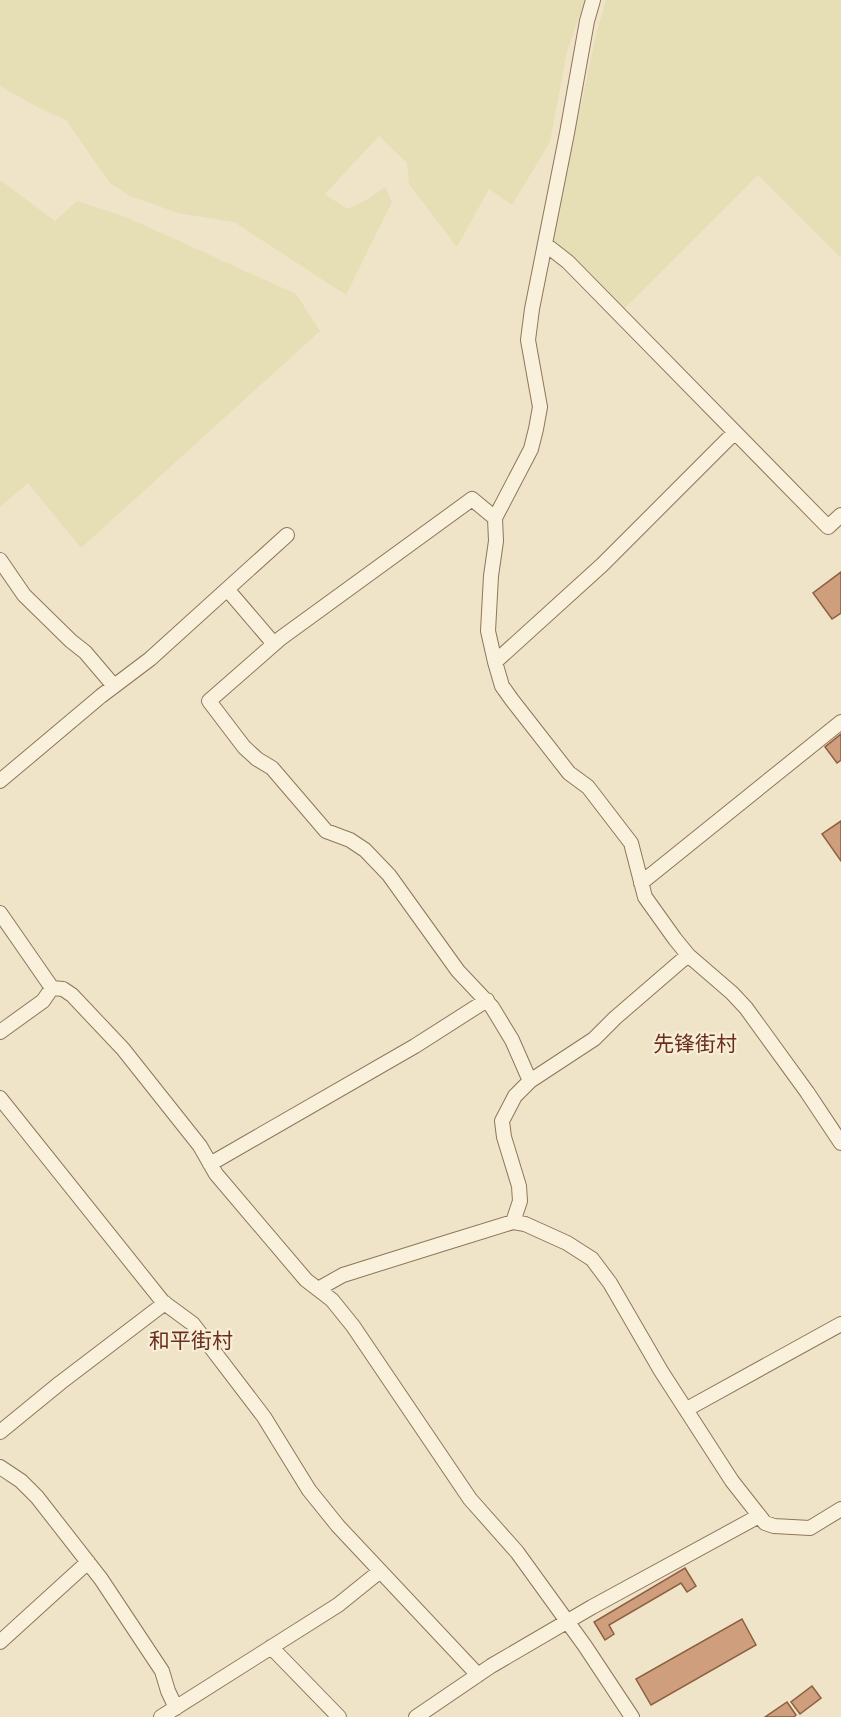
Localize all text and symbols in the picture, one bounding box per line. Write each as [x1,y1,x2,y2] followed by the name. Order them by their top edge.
[653,1031,737,1057] district label: 先锋街村
[149,1328,233,1354] district label: 和平街村

